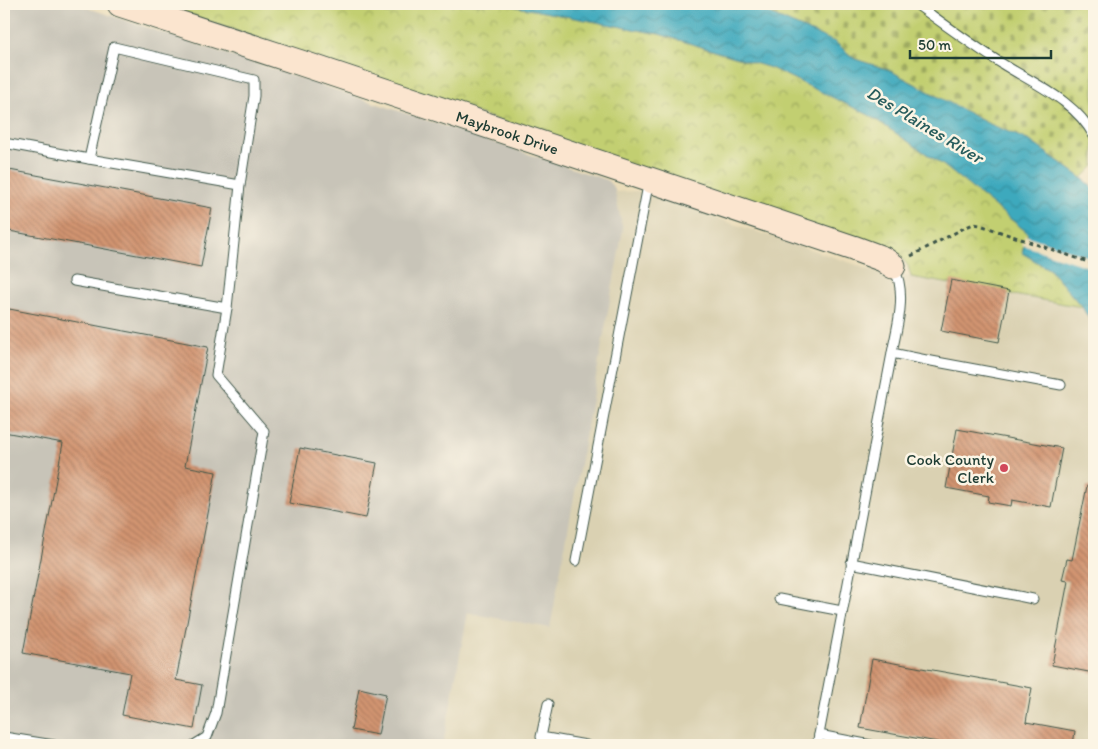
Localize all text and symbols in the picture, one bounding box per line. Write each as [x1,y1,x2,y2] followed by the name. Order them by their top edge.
[910,28,1052,60] scale bar
[918,36,951,54] text: 50 m
[863,82,989,169] water label: Des Plaines River
[453,107,561,159] street label: Maybrook Drive
[906,450,995,487] place label: Cook County Clerk
[998,462,1010,474] marker: Cook County Clerk

